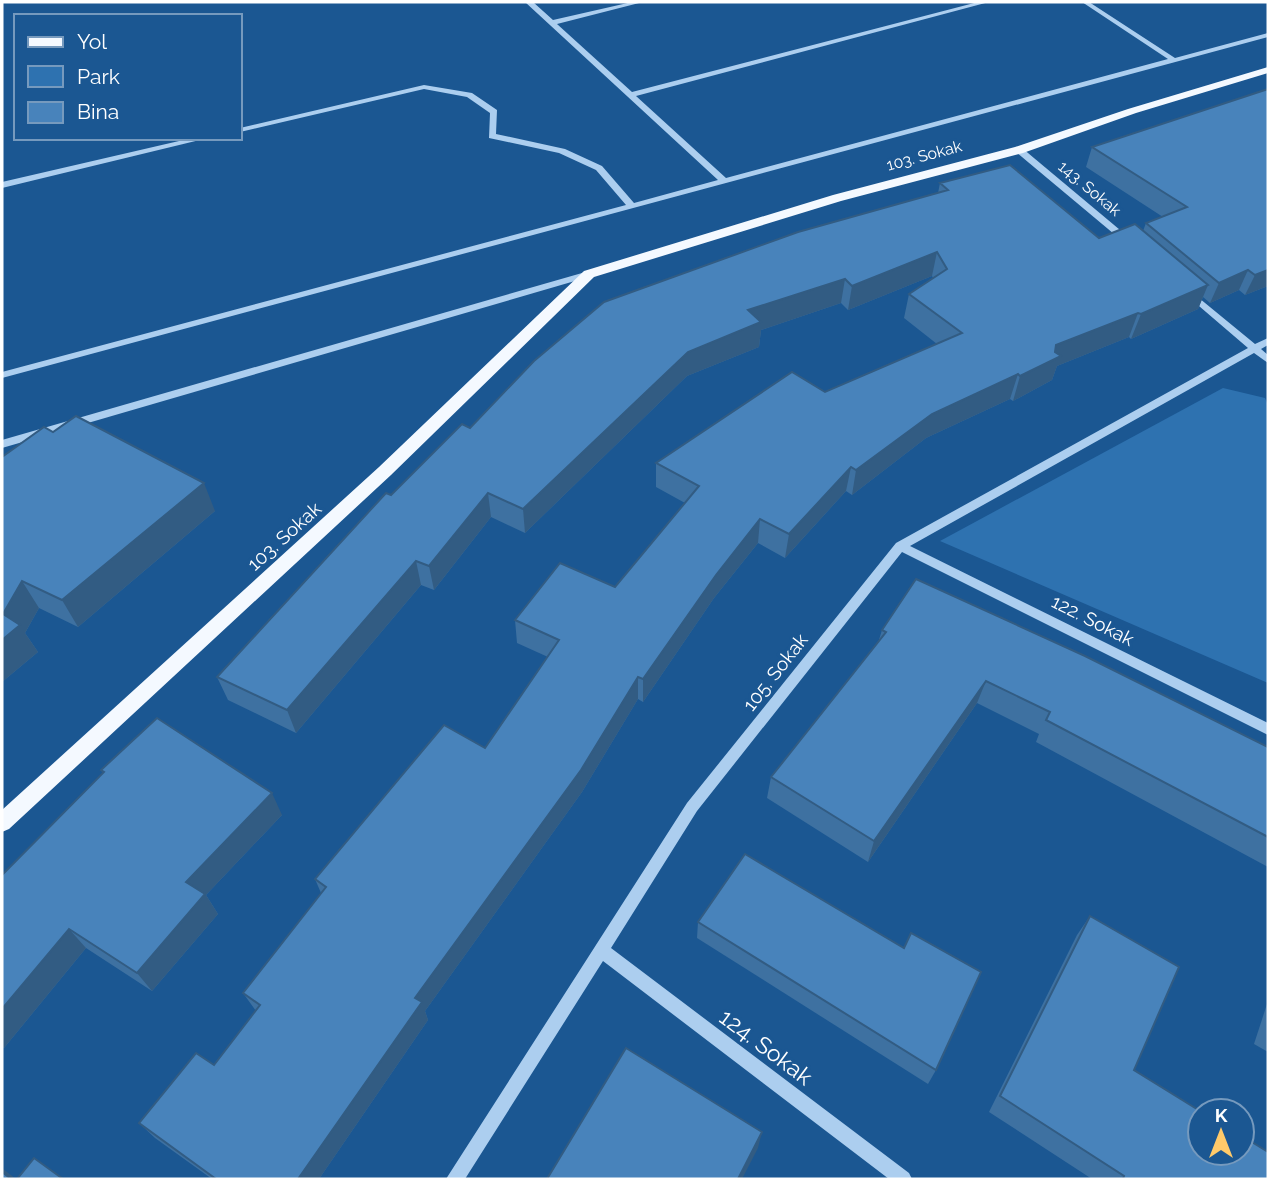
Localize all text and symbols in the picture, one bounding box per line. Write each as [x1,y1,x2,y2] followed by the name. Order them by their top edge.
[14,14,242,140] legend
[77,29,107,54] text: Yol
[77,64,120,89] text: Park
[77,99,119,124] text: Bina
[884,136,964,175] street label: 103. Sokak
[1054,157,1125,220] street label: 143. Sokak
[243,497,325,575] street label: 103. Sokak
[1048,590,1138,650] street label: 122. Sokak
[738,629,812,715] street label: 105. Sokak
[715,1003,818,1090] street label: 124. Sokak
[1186,1097,1256,1167] north arrow
[1215,1104,1228,1126] text: K

